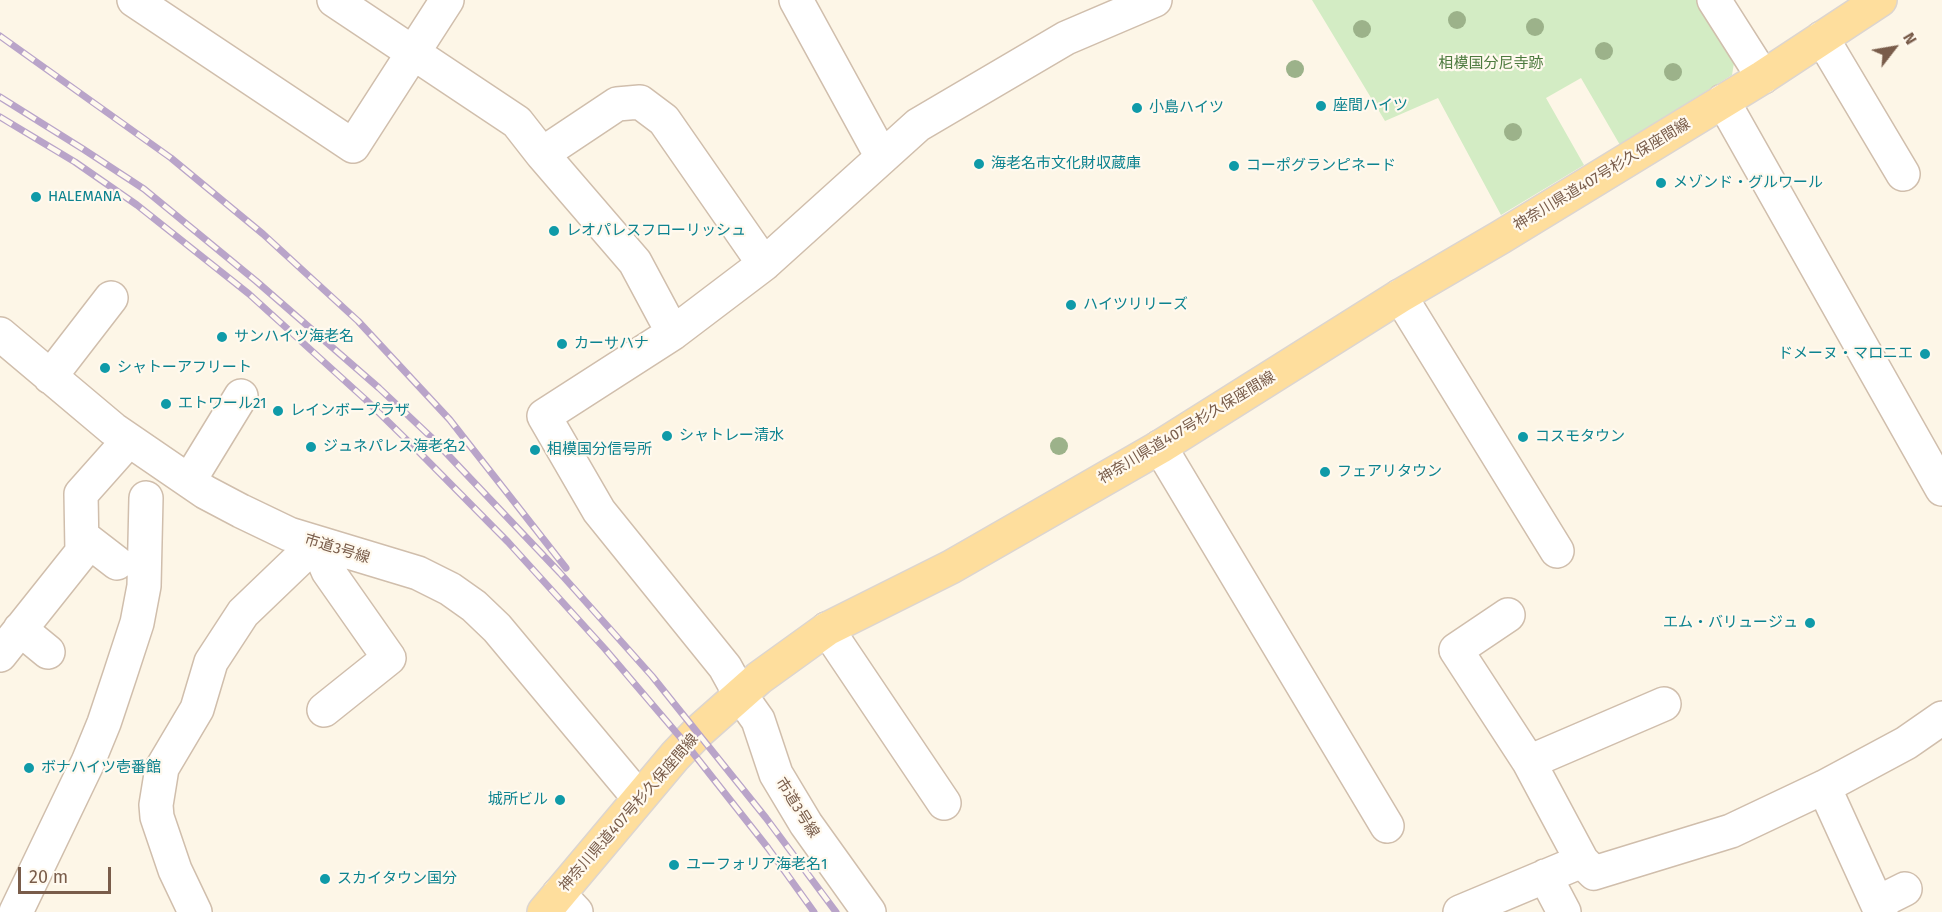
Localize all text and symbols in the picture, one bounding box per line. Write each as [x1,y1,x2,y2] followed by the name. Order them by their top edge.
[1864,18,1924,78] north arrow
[1899,29,1921,48] text: N
[1439,55,1543,73] park label: 相模国分尼寺跡
[1333,97,1408,115] place label: 座間ハイツ
[1149,99,1224,117] place label: 小島ハイツ
[1314,99,1328,113] marker: 座間ハイツ
[1130,101,1144,115] marker: 小島ハイツ
[1510,115,1694,235] street label: 神奈川県道407号杉久保座間線
[991,155,1141,173] place label: 海老名市文化財収蔵庫
[972,157,986,171] marker: 海老名市文化財収蔵庫
[1246,157,1396,175] place label: コーポグランピネード
[1227,159,1241,173] marker: コーポグランピネード
[1673,174,1823,192] place label: メゾンド・グルワール
[1654,176,1668,190] marker: メゾンド・グルワール
[48,188,121,206] place label: HALEMANA
[29,190,43,204] marker: HALEMANA
[566,222,746,240] place label: レオパレスフローリッシュ
[547,224,561,238] marker: レオパレスフローリッシュ
[1083,296,1188,314] place label: ハイツリリーズ
[1064,298,1078,312] marker: ハイツリリーズ
[234,328,354,346] place label: サンハイツ海老名
[215,330,229,344] marker: サンハイツ海老名
[574,335,649,353] place label: カーサハナ
[555,337,569,351] marker: カーサハナ
[1778,345,1913,363] place label: ドメーヌ・マロニエ
[1918,347,1932,361] marker: ドメーヌ・マロニエ
[117,359,252,377] place label: シャトーアフリート
[98,361,112,375] marker: シャトーアフリート
[1095,368,1279,488] street label: 神奈川県道407号杉久保座間線
[178,395,267,413] place label: エトワール21
[159,397,173,411] marker: エトワール21
[290,402,410,420] place label: レインボープラザ
[271,404,285,418] marker: レインボープラザ
[679,427,784,445] place label: シャトレー清水
[1535,428,1625,446] place label: コスモタウン
[660,429,674,443] marker: シャトレー清水
[1516,430,1530,444] marker: コスモタウン
[323,438,465,456] place label: ジュネパレス海老名2
[304,440,318,454] marker: ジュネパレス海老名2
[547,441,652,459] place label: 相模国分信号所
[528,443,542,457] marker: 相模国分信号所
[1337,463,1442,481] place label: フェアリタウン
[1318,465,1332,479] marker: フェアリタウン
[302,531,372,567] street label: 市道3号線
[1663,614,1798,632] place label: エム・バリュージュ
[1803,616,1817,630] marker: エム・バリュージュ
[556,731,702,895] street label: 神奈川県道407号杉久保座間線
[41,759,161,777] place label: ボナハイツ壱番館
[22,761,36,775] marker: ボナハイツ壱番館
[771,775,823,841] street label: 市道3号線
[488,791,548,809] place label: 城所ビル
[553,793,567,807] marker: 城所ビル
[21,855,114,893] scale bar
[686,856,827,874] place label: ユーフォリア海老名1
[667,858,681,872] marker: ユーフォリア海老名1
[29,866,68,888] text: 20 m
[337,870,457,888] place label: スカイタウン国分
[318,872,332,886] marker: スカイタウン国分

